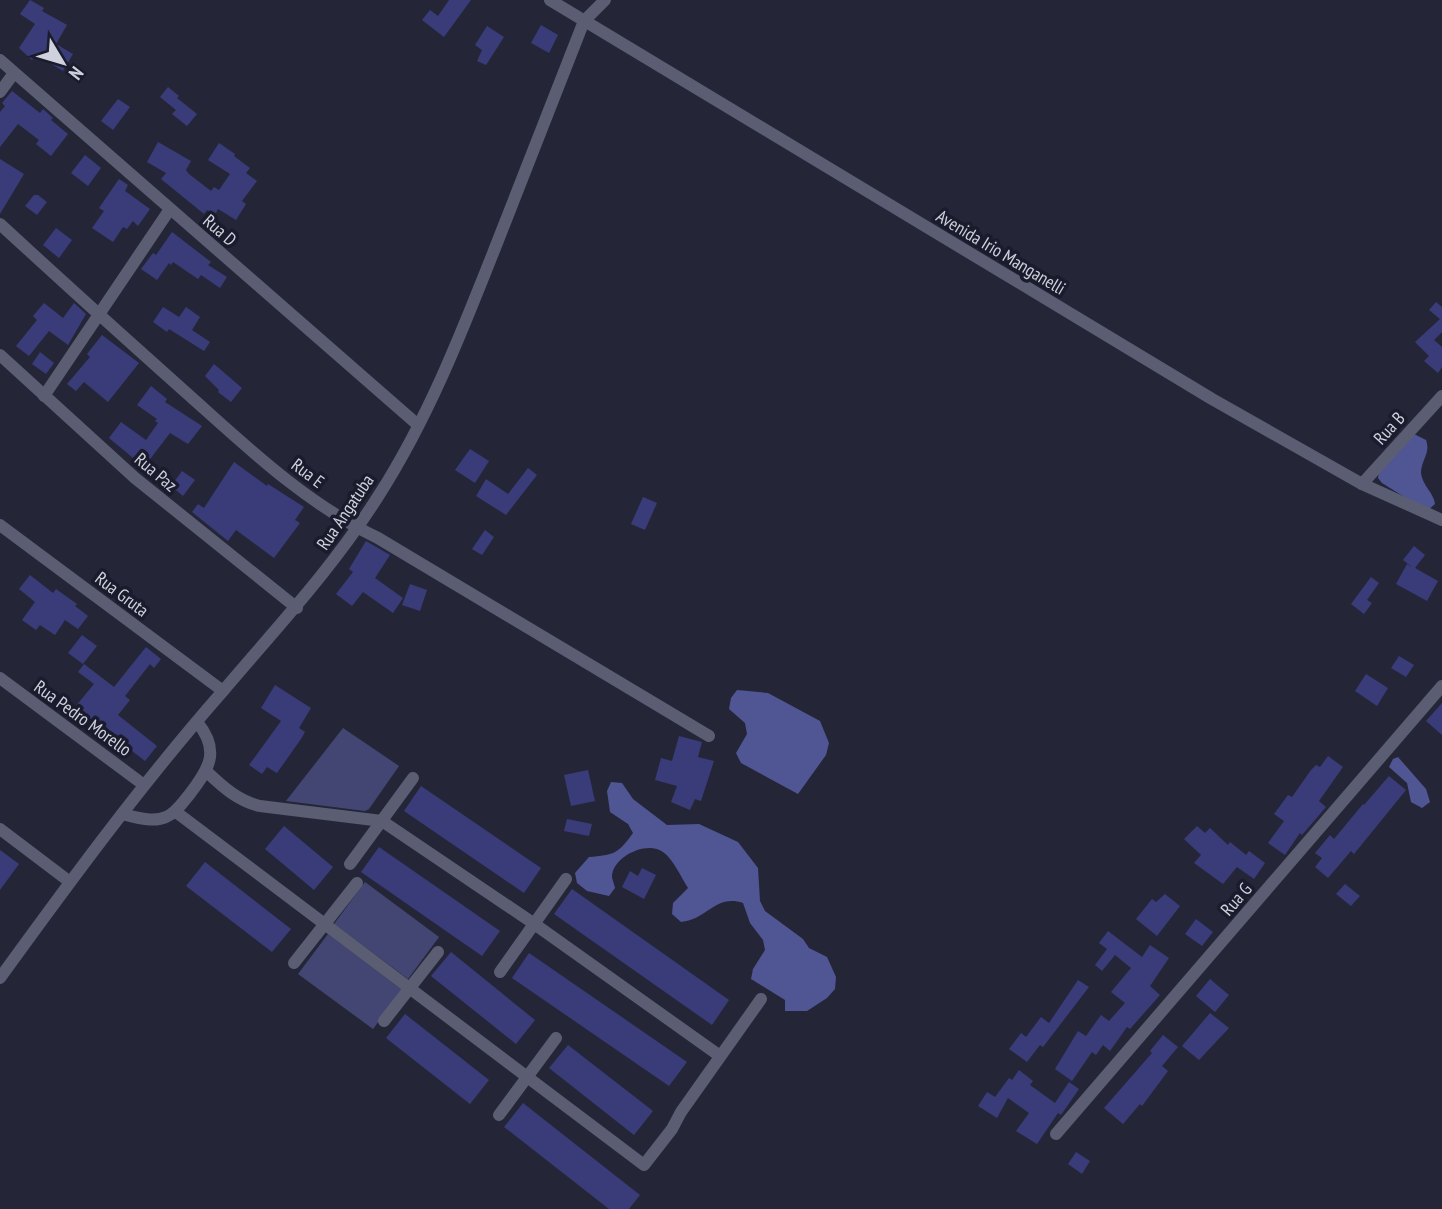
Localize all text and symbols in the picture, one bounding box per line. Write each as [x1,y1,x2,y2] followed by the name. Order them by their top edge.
[28,28,98,98] north arrow
[64,62,89,85] text: N
[932,204,1070,300] street label: Avenida Irio Manganelli
[199,209,241,251] street label: Rua D
[1368,407,1410,449] street label: Rua B
[130,448,182,496] street label: Rua Paz
[287,453,329,493] street label: Rua E
[311,470,379,554] street label: Rua Angatuba
[91,566,153,622] street label: Rua Gruta
[30,675,136,761] street label: Rua Pedro Morello
[1215,878,1257,920] street label: Rua G

